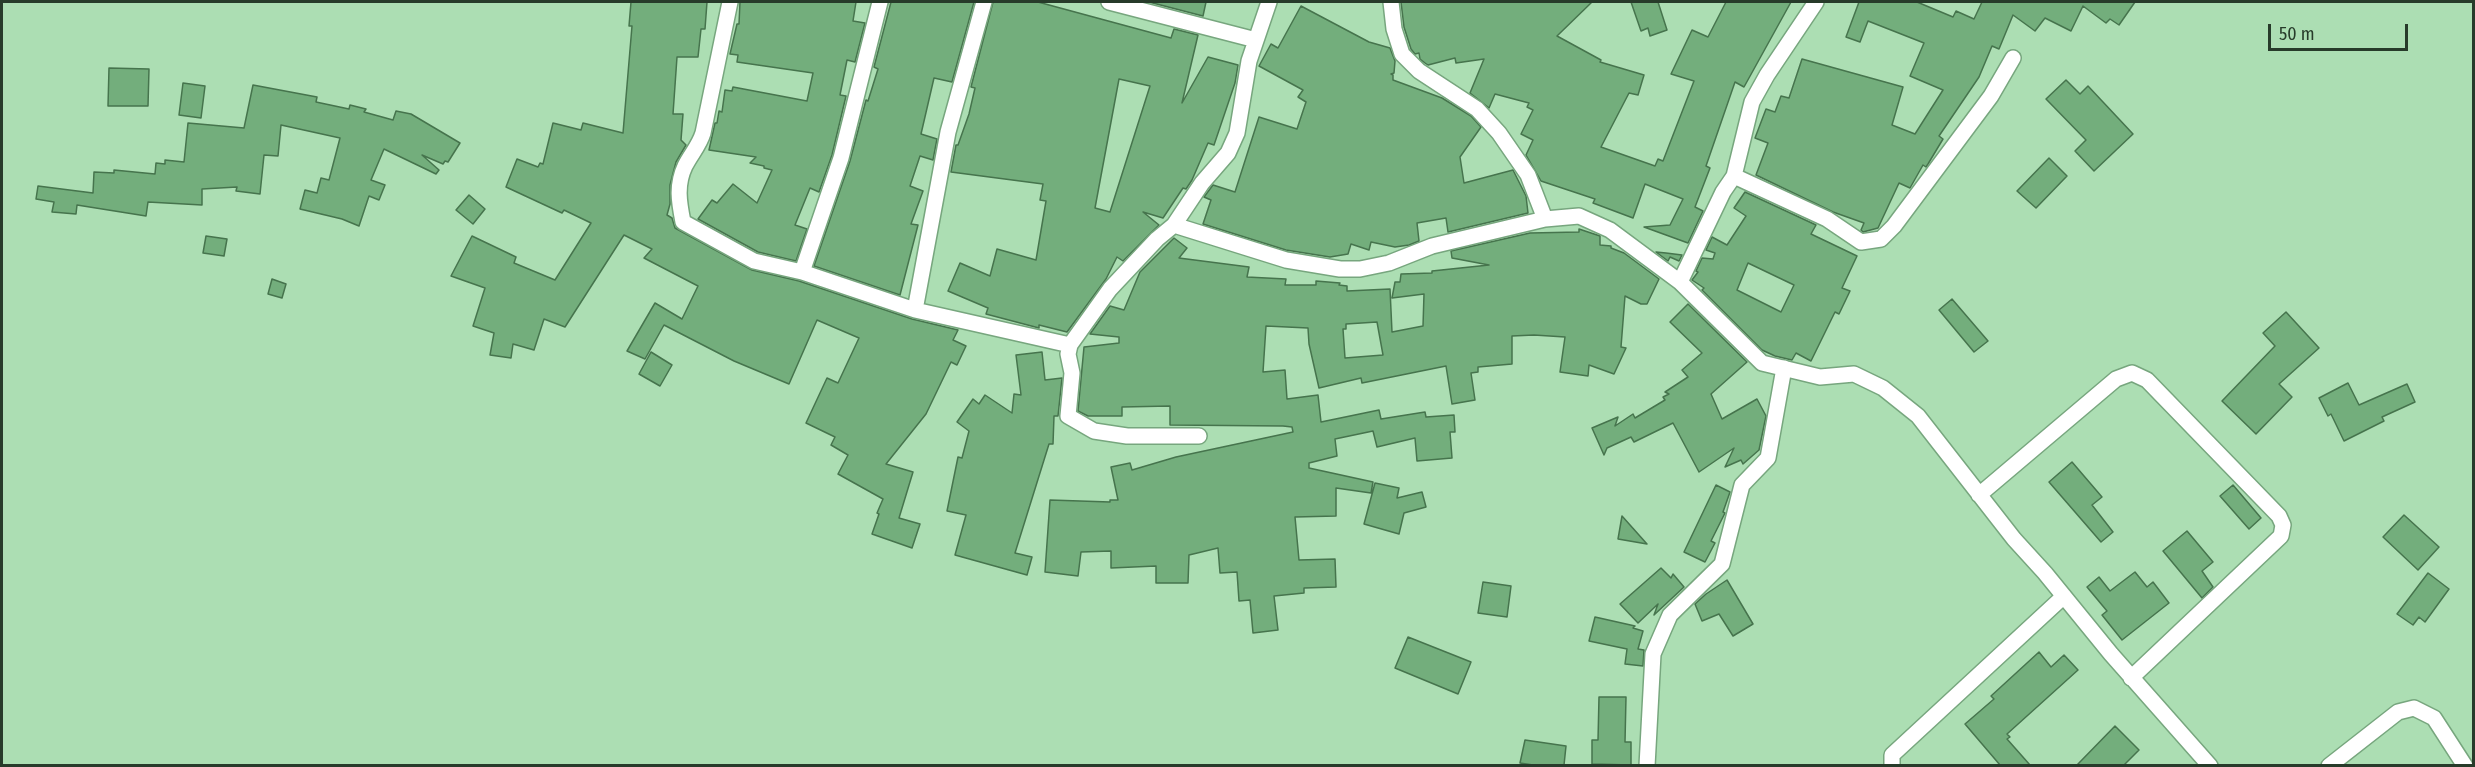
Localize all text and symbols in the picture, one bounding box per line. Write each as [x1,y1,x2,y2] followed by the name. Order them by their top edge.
[2271,12,2410,50] scale bar
[2279,23,2315,45] text: 50 m

